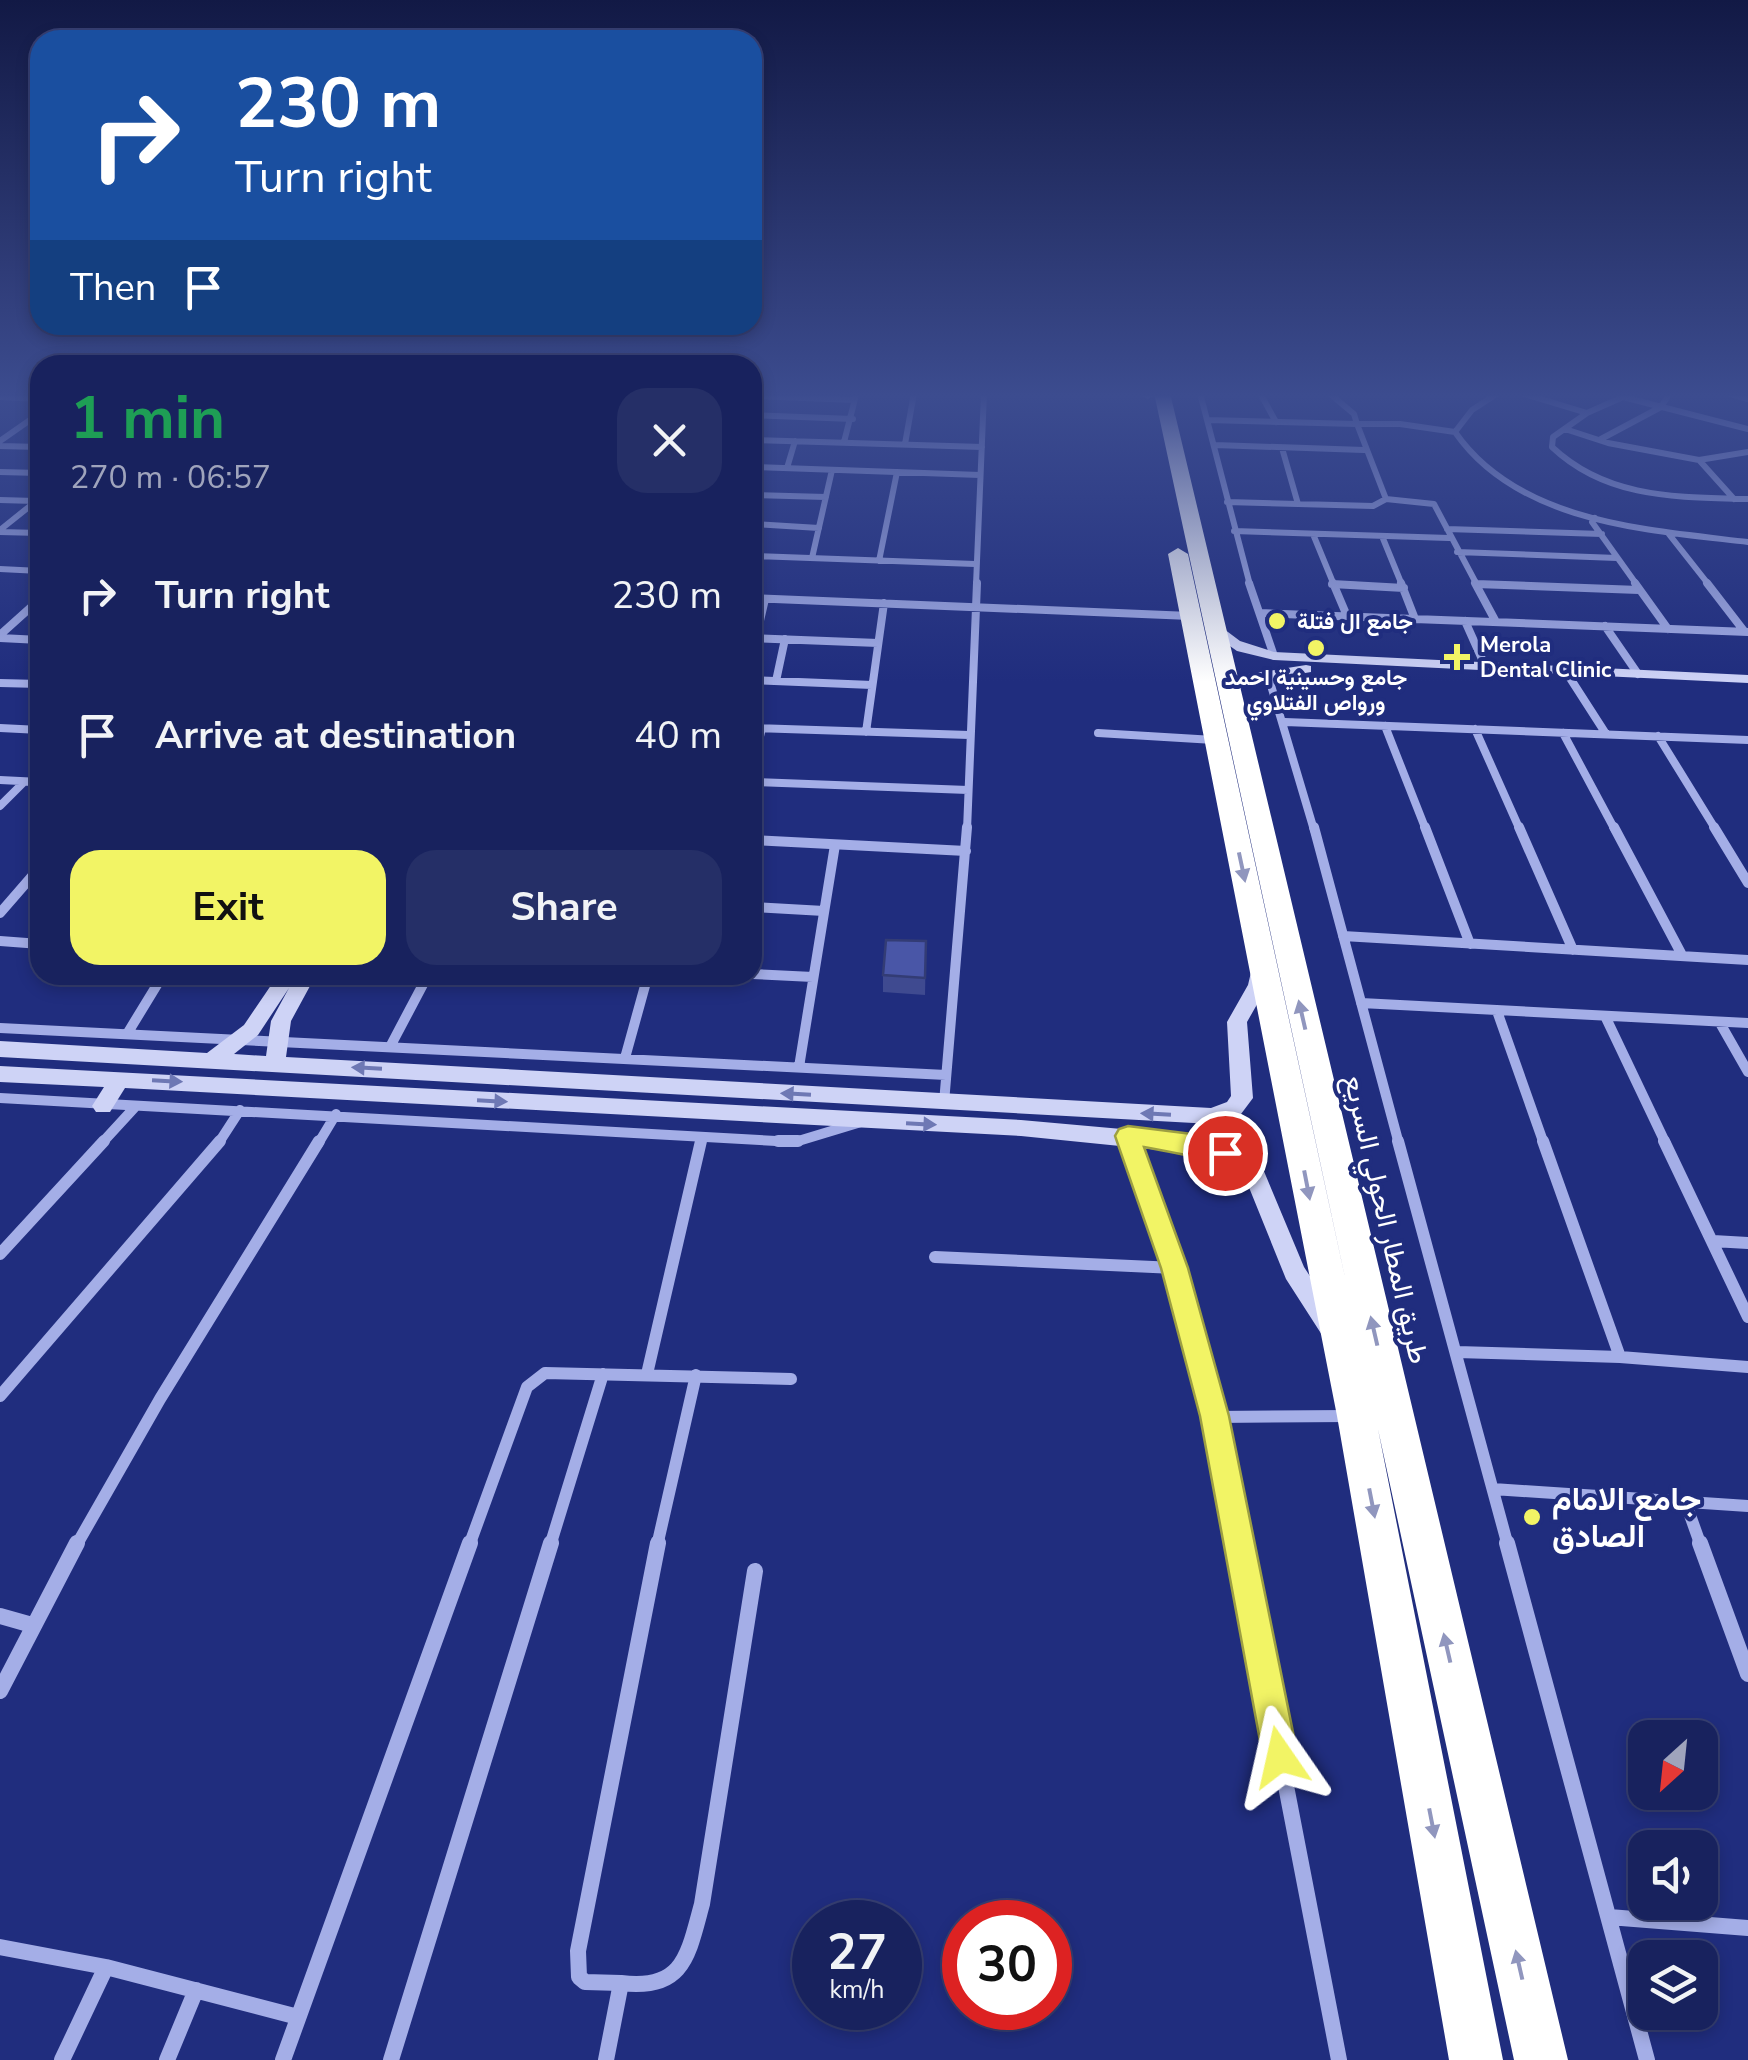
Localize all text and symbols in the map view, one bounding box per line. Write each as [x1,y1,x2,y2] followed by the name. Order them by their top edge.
[235,56,441,152] text: 230 m
[70,70,200,200] icon: right
[235,147,432,208] text: Turn right
[176,260,231,315] icon: arrive
[70,262,156,313] text: Then
[70,377,225,459] text: 1 min
[617,388,722,493] button: close
[70,456,271,499] text: 270 m · 06:57
[70,568,125,623] icon: right
[155,570,330,621] text: Turn right
[611,570,722,621] text: 230 m
[1297,607,1413,637] place label: جامع ال فتلة
[1266,610,1288,632] marker: جامع ال فتلة
[1480,630,1612,685] place label: Merola Dental Clinic
[1305,637,1327,659] marker: جامع وحسينية احمد ورواص الفتلاوي
[1444,644,1470,670] marker: Merola Dental Clinic
[1225,663,1407,721] place label: جامع وحسينية احمد ورواص الفتلاوي
[70,708,125,763] icon: arrive
[155,710,516,761] text: Arrive at destination
[634,710,722,761] text: 40 m
[70,850,386,965] button: Exit
[406,850,722,965] button: Share
[1234,851,1250,882] one-way arrow
[1294,999,1309,1030] one-way arrow
[350,1060,382,1076] one-way arrow
[1331,1071,1438,1368] street label: طريق المطار الحولي السريع
[152,1074,184,1090] one-way arrow
[780,1086,812,1102] one-way arrow
[476,1093,508,1109] one-way arrow
[1139,1106,1171,1122] one-way arrow
[1183,1111,1268,1196] pin
[906,1116,938,1132] one-way arrow
[1198,1126,1253,1181] icon: arrive
[1300,1170,1316,1201] one-way arrow
[1366,1315,1381,1346] one-way arrow
[1552,1478,1701,1558] place label: جامع الامام الصادق
[1365,1488,1380,1520] one-way arrow
[1521,1506,1543,1528] marker: جامع الامام الصادق
[1439,1632,1454,1663] one-way arrow
[1228,1705,1332,1809] position arrow
[1628,1720,1718,1810] north arrow
[1628,1720,1718,2030] map controls
[1425,1808,1440,1839] one-way arrow
[1628,1830,1718,1920] button: sound
[942,1900,1072,2030] speed limit sign: 30
[827,1918,887,1987] text: 27
[1628,1940,1718,2030] button: layers
[1511,1949,1527,1980] one-way arrow
[829,1973,885,2007] text: km/h

